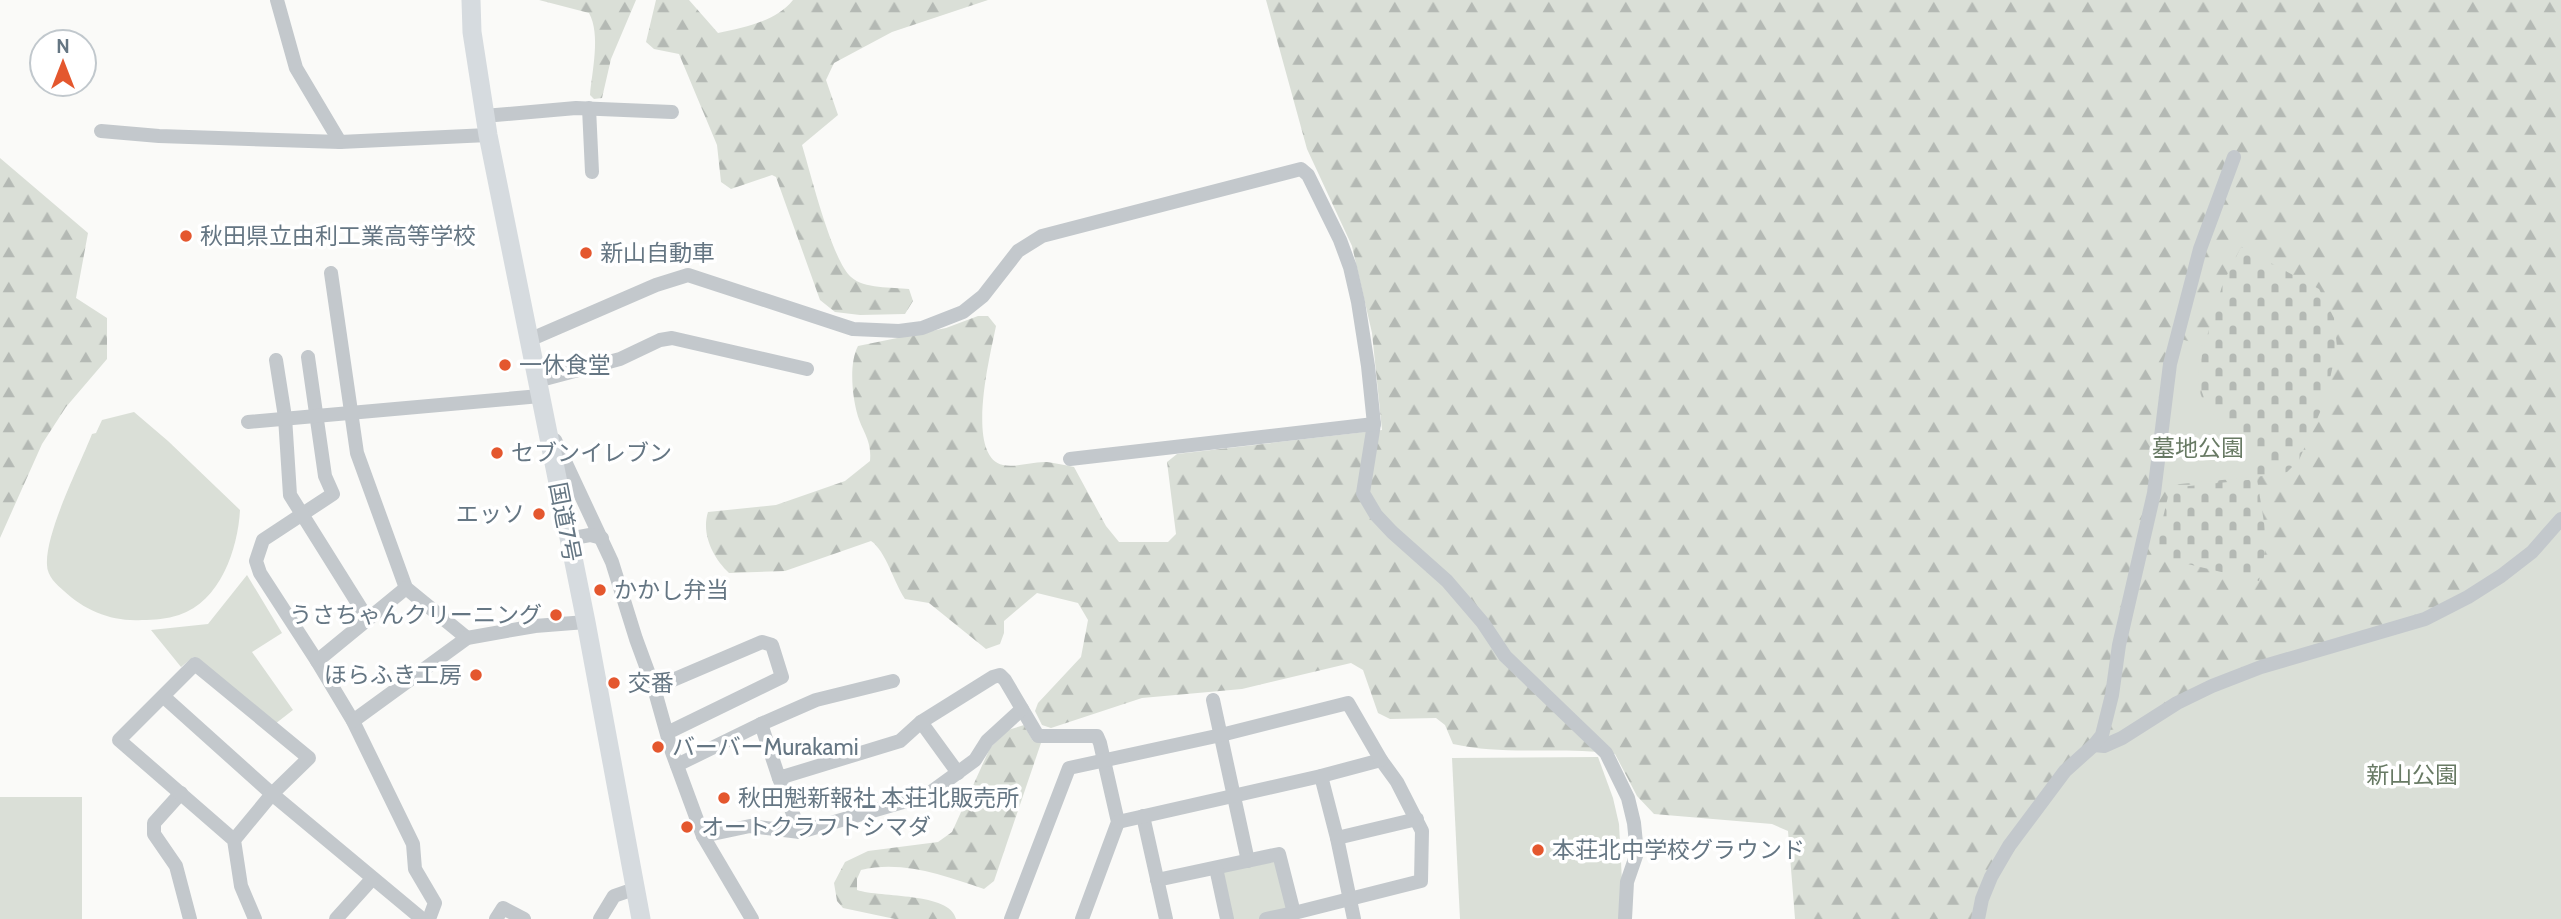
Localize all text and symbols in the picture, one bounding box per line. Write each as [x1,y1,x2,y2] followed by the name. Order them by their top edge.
[28,28,98,98] north arrow
[56,35,70,58] text: N
[200,222,476,250] place label: 秋田県立由利工業高等学校
[178,228,194,244] marker: 秋田県立由利工業高等学校
[600,239,715,267] place label: 新山自動車
[578,245,594,261] marker: 新山自動車
[519,351,611,379] place label: 一休食堂
[497,357,513,373] marker: 一休食堂
[2152,434,2244,462] park label: 墓地公園
[511,439,672,467] place label: セブンイレブン
[489,445,505,461] marker: セブンイレブン
[544,480,586,564] street label: 国道7号
[456,500,525,528] place label: エッソ
[531,506,547,522] marker: エッソ
[614,576,729,604] place label: かかし弁当
[592,582,608,598] marker: かかし弁当
[289,601,542,629] place label: うさちゃんクリーニング
[548,607,564,623] marker: うさちゃんクリーニング
[324,661,462,689] place label: ほらふき工房
[468,667,484,683] marker: ほらふき工房
[628,669,674,697] place label: 交番
[606,675,622,691] marker: 交番
[672,733,859,761] place label: バーバーMurakami
[650,739,666,755] marker: バーバーMurakami
[2366,761,2458,789] park label: 新山公園
[738,784,1019,812] place label: 秋田魁新報社 本荘北販売所
[716,790,732,806] marker: 秋田魁新報社 本荘北販売所
[701,813,931,841] place label: オートクラフトシマダ
[679,819,695,835] marker: オートクラフトシマダ
[1552,836,1805,864] place label: 本荘北中学校グラウンド
[1530,842,1546,858] marker: 本荘北中学校グラウンド

